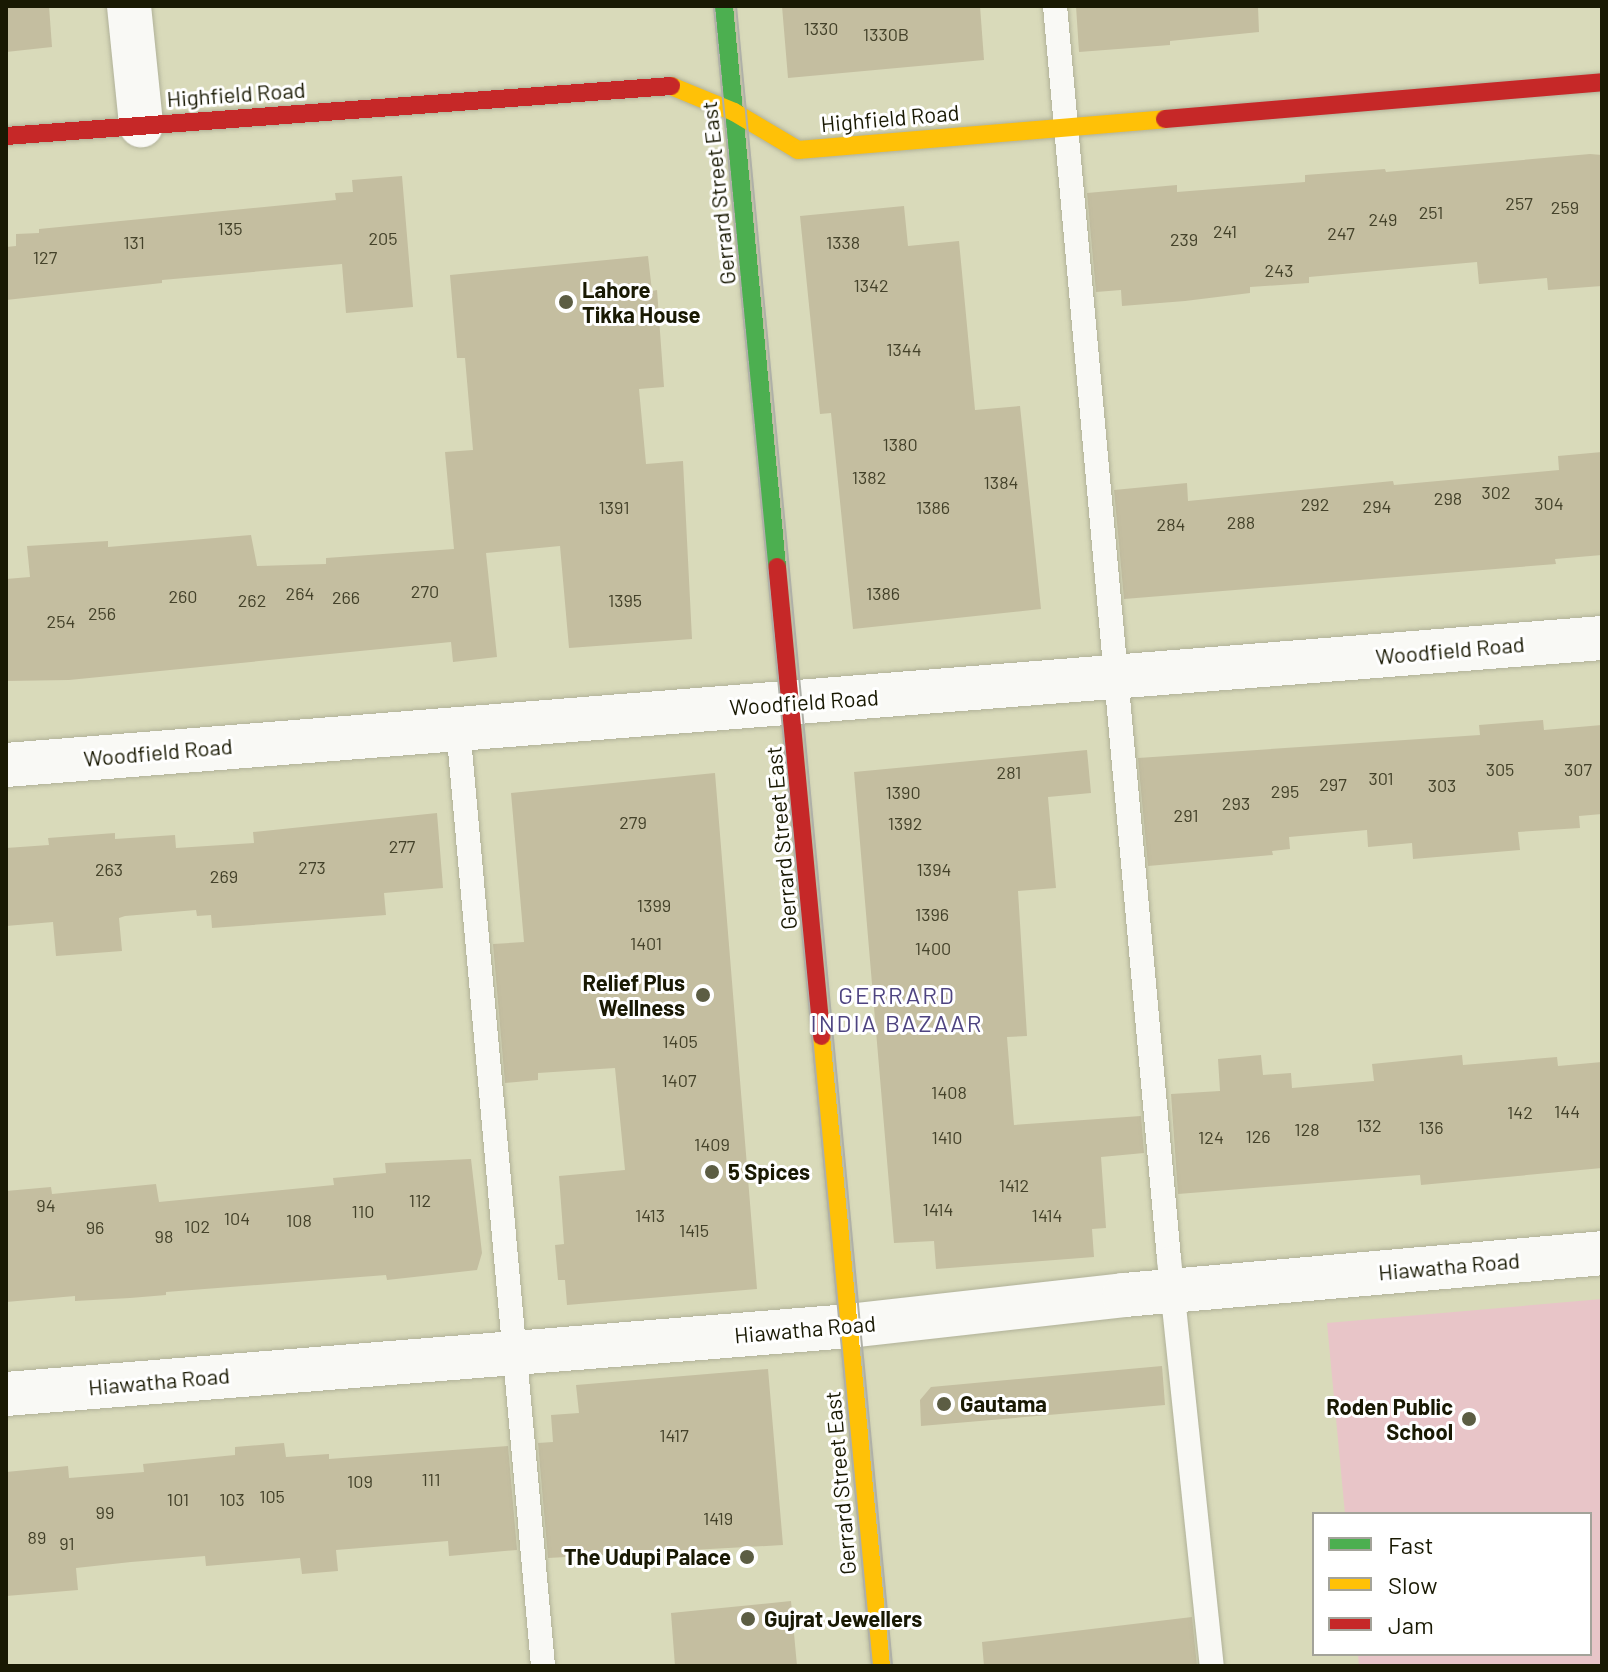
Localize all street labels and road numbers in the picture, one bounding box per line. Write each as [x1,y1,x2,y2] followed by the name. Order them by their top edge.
[166,76,306,112] street label: Highfield Road
[820,99,960,137] street label: Highfield Road
[695,100,741,286] street label: Gerrard Street East
[1374,630,1526,670] street label: Woodfield Road
[728,684,880,720] street label: Woodfield Road
[82,732,234,772] street label: Woodfield Road
[760,745,802,931] street label: Gerrard Street East
[1377,1247,1521,1285] street label: Hiawatha Road
[733,1310,877,1348] street label: Hiawatha Road
[87,1362,231,1400] street label: Hiawatha Road
[819,1390,861,1576] street label: Gerrard Street East

